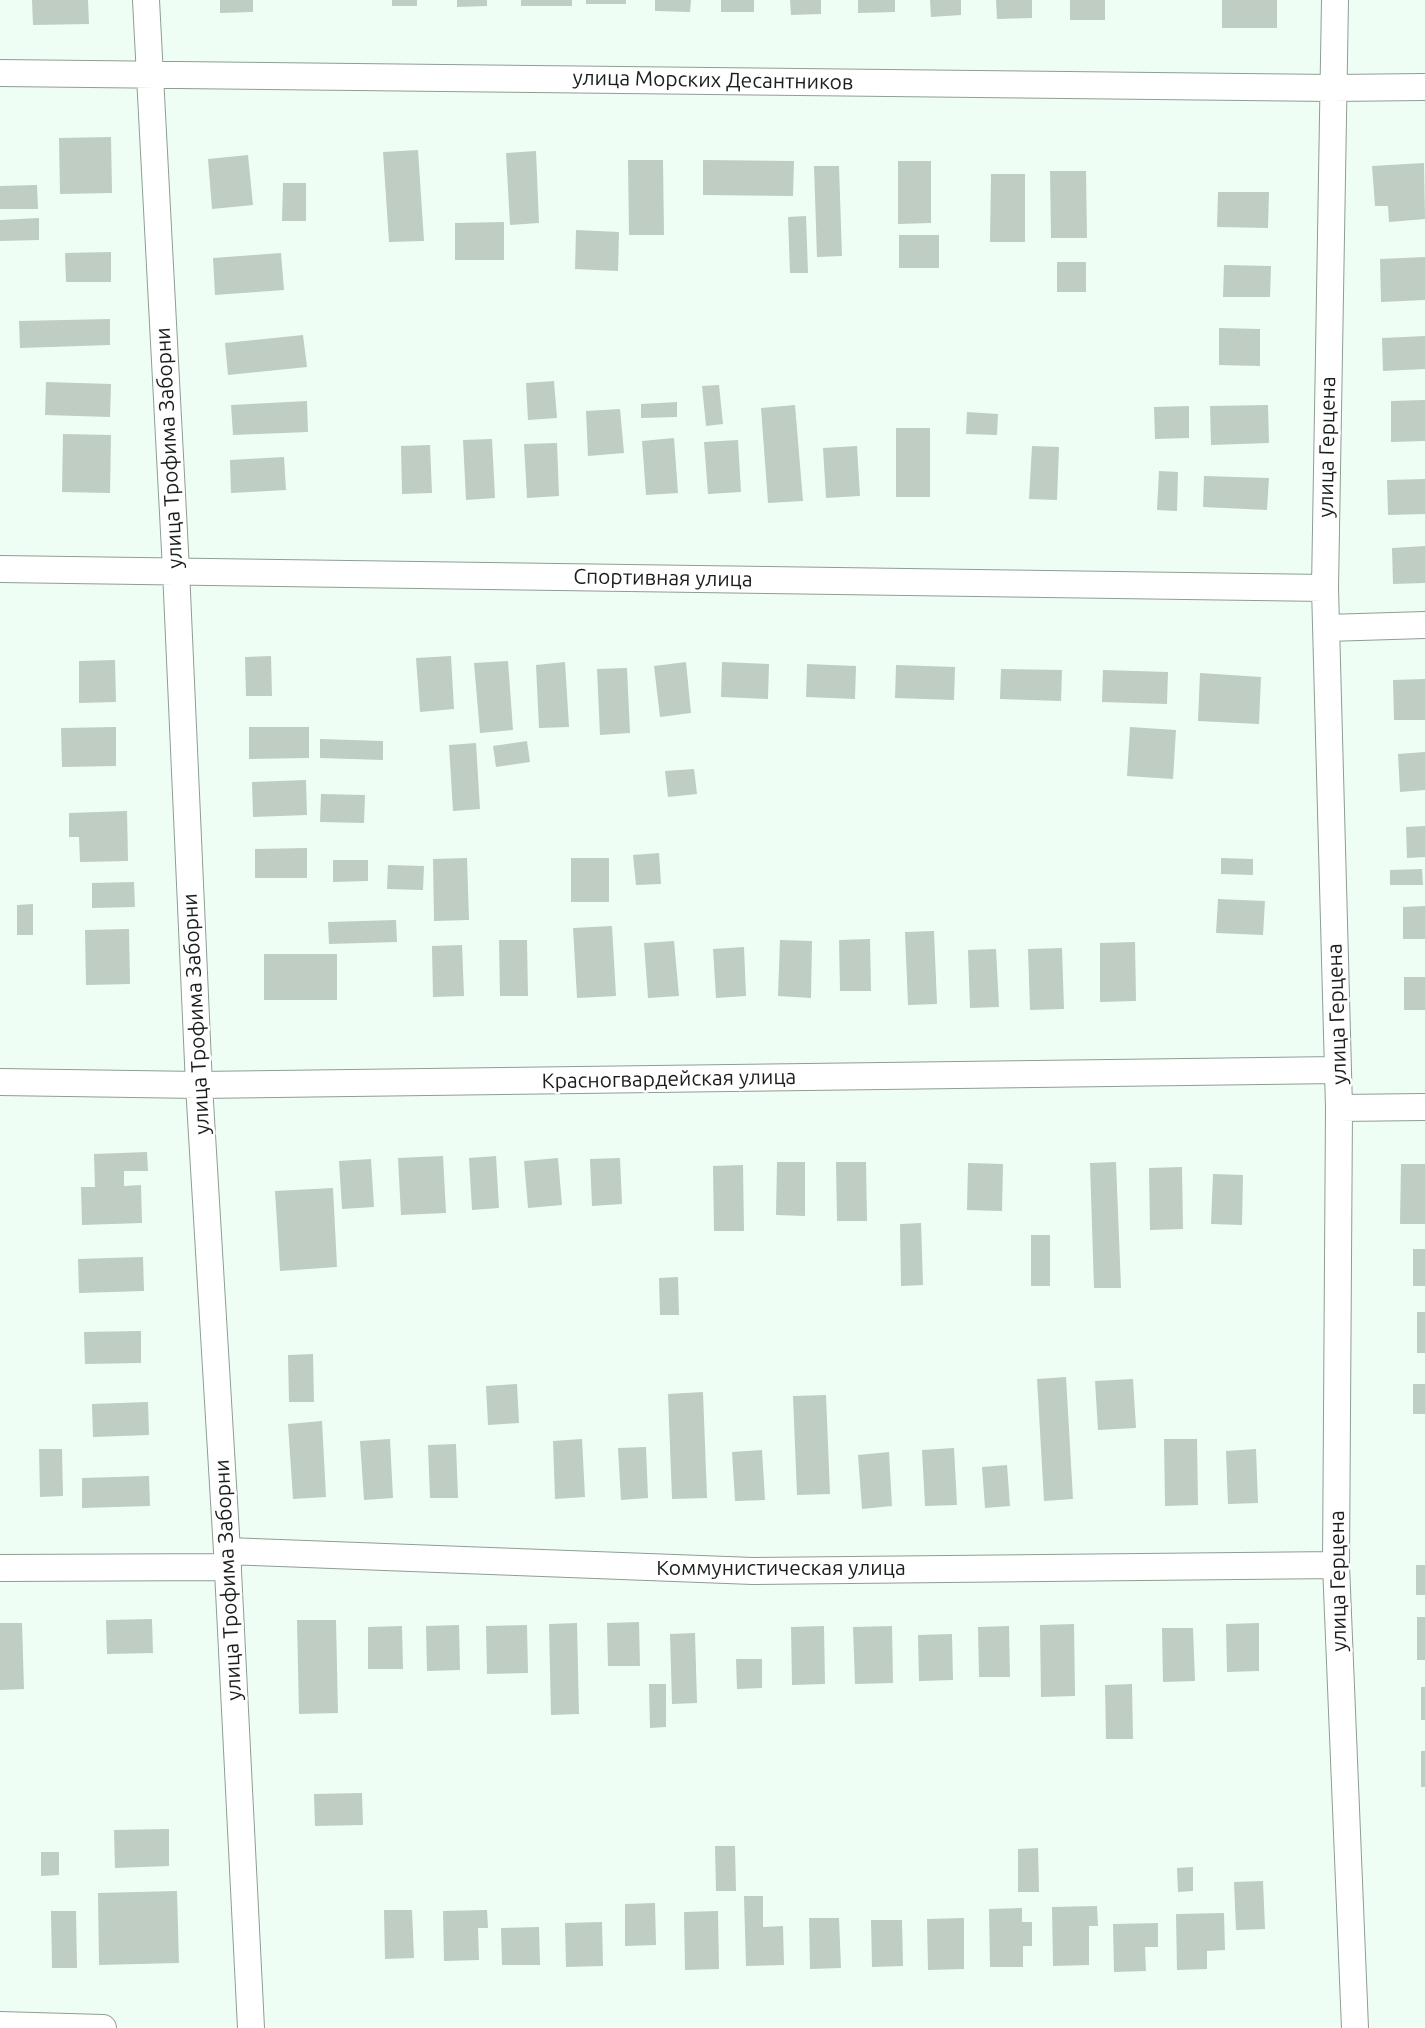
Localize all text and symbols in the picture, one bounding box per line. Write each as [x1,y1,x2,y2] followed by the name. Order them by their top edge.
[572,65,854,95] street label: улица Морских Десантников
[150,327,188,569] street label: улица Трофима Заборни
[1313,376,1341,518] street label: улица Герцена
[573,564,753,592] street label: Спортивная улица
[177,893,215,1135] street label: улица Трофима Заборни
[1322,943,1352,1085] street label: улица Герцена
[542,1064,796,1094] street label: Красногвардейская улица
[209,1459,247,1701] street label: улица Трофима Заборни
[1324,1510,1352,1652] street label: улица Герцена
[656,1555,906,1581] street label: Коммунистическая улица

